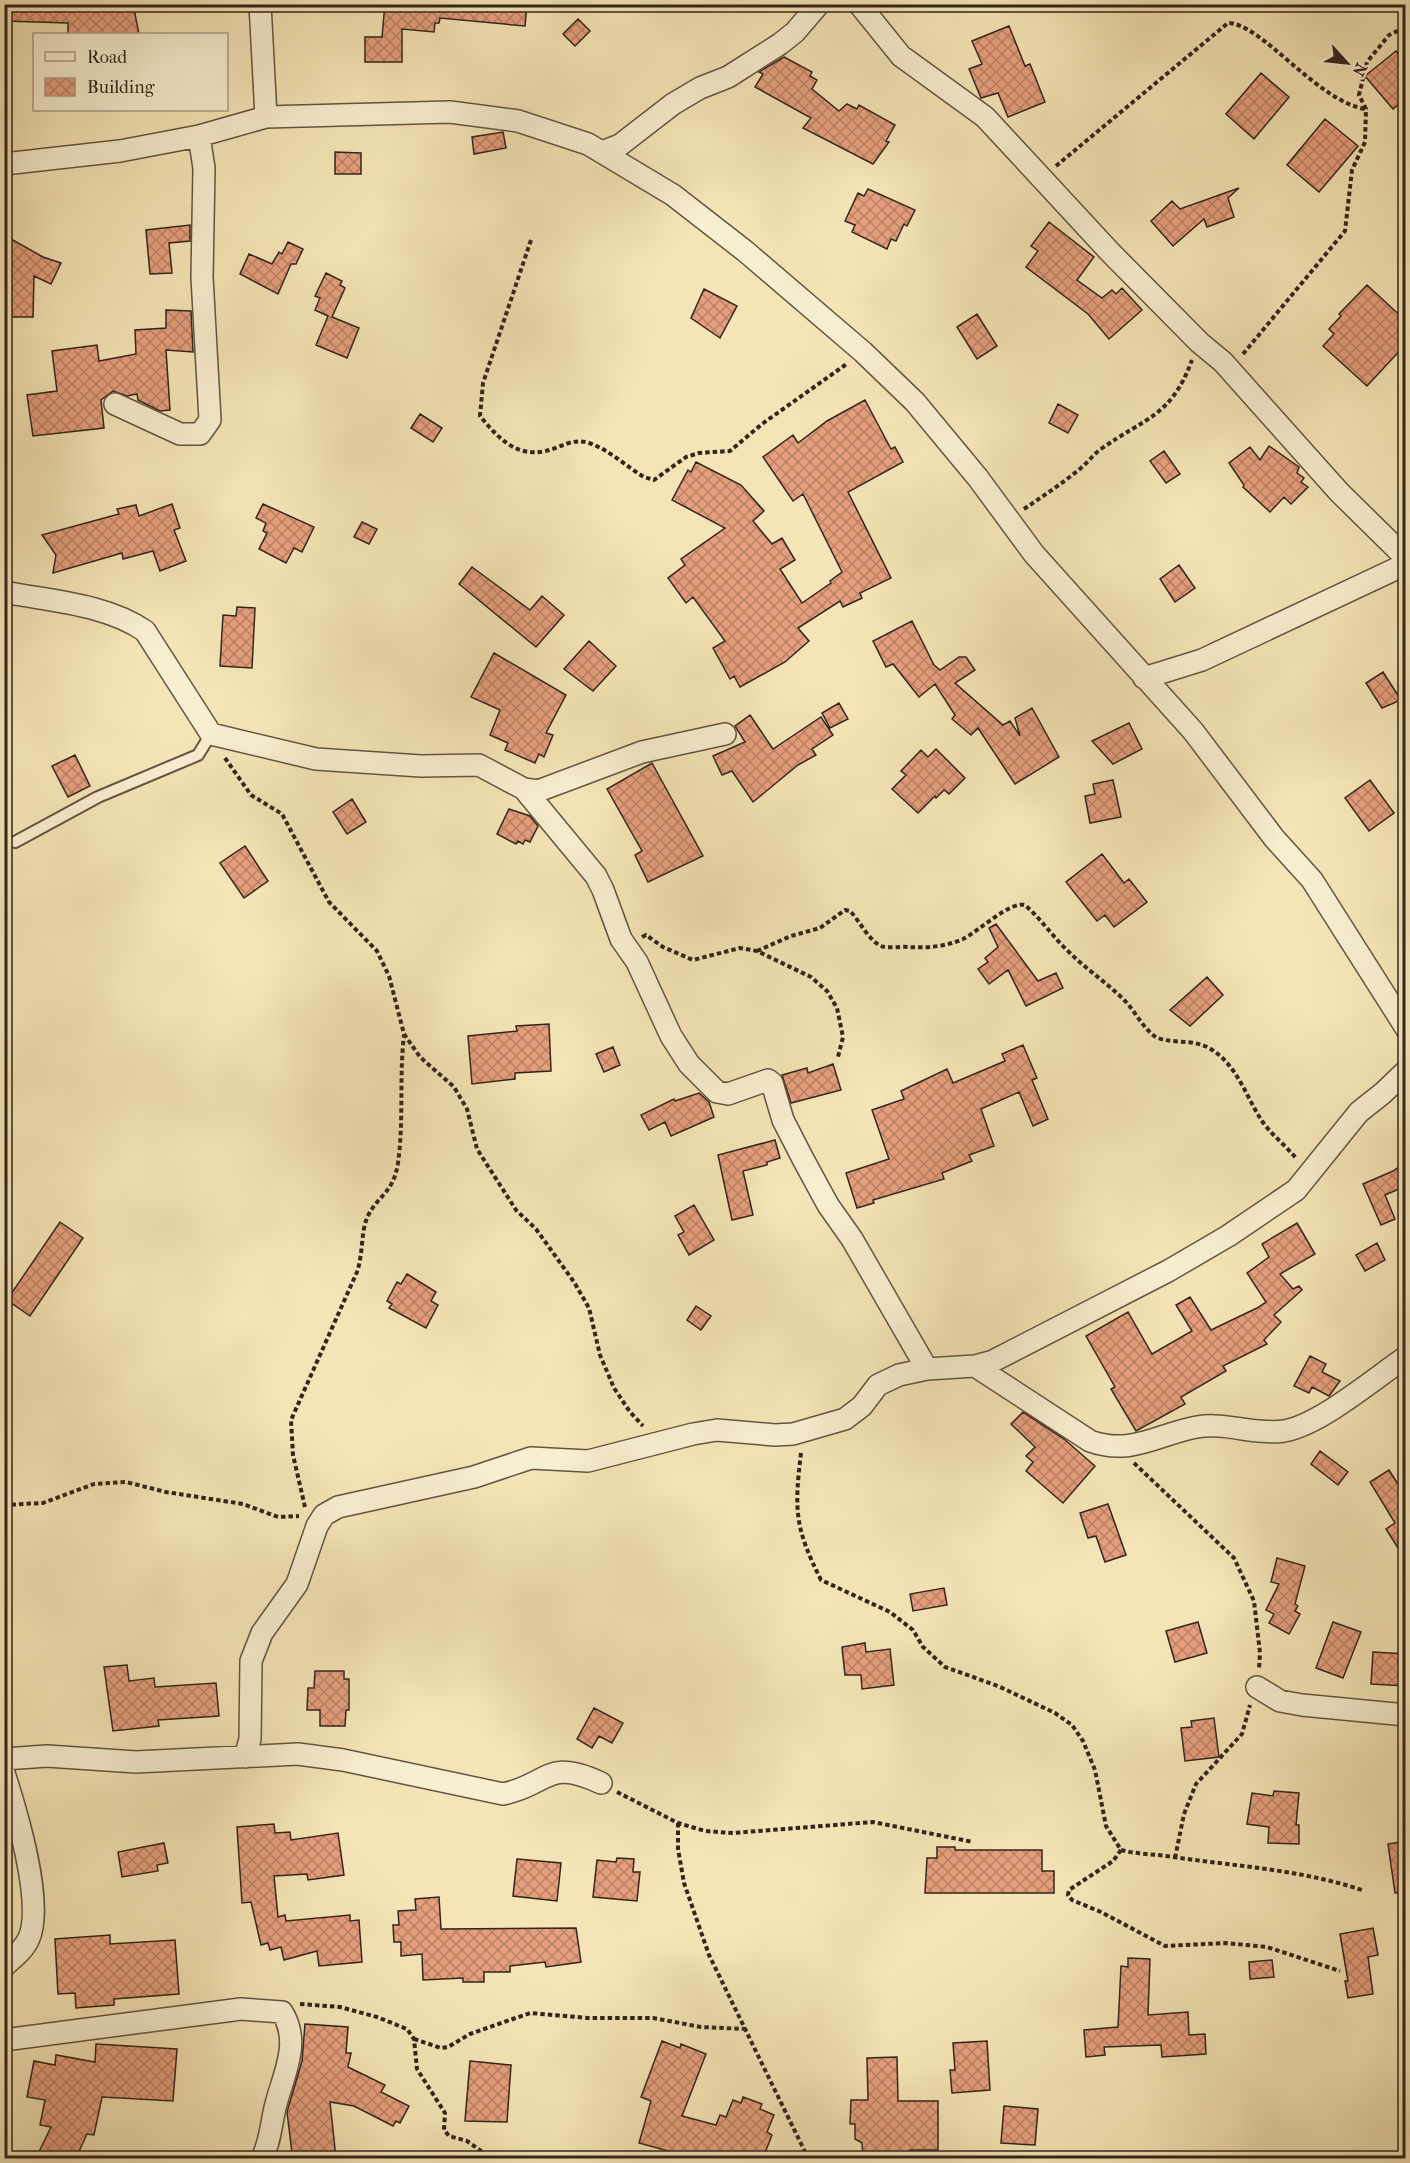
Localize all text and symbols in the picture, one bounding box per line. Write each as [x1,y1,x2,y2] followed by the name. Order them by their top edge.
[33,33,228,111] legend
[1317,33,1377,93] north arrow
[87,47,127,68] text: Road
[1348,60,1371,80] text: N
[87,77,155,98] text: Building

